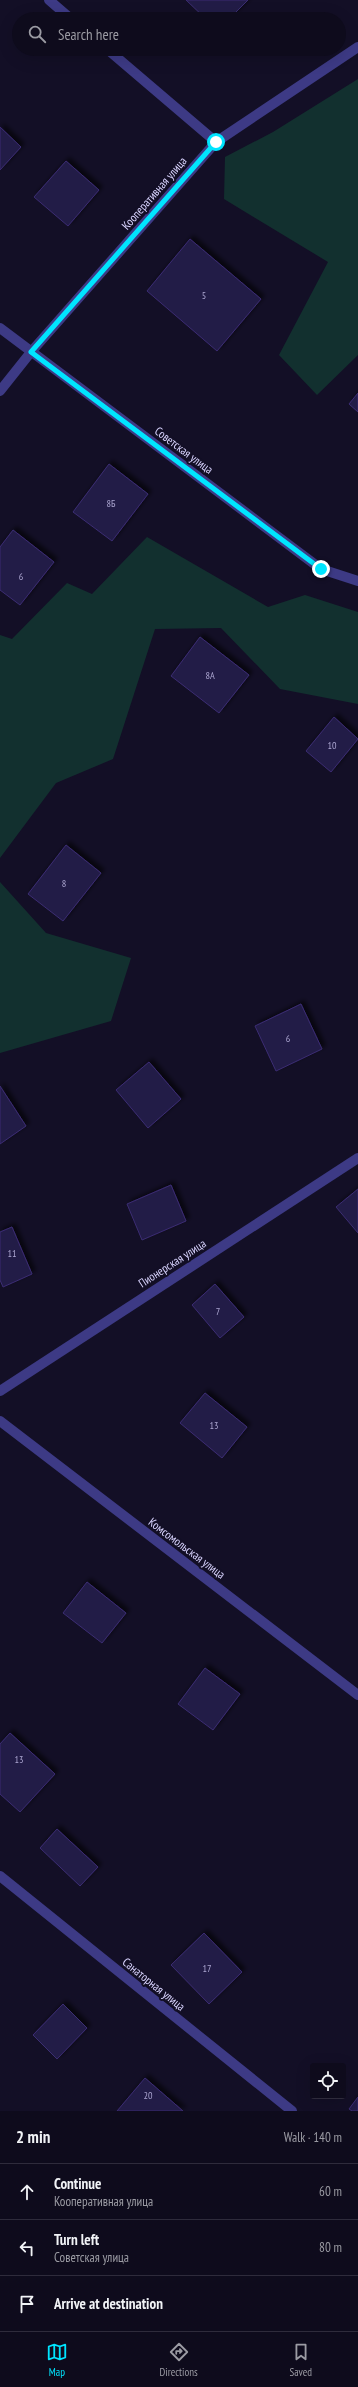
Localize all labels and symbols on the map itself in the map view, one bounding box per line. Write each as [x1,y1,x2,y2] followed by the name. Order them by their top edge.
[207,133,225,151] route start
[118,153,190,232] street label: Кооперативная улица
[202,289,206,302] house number: 5
[152,423,216,477] street label: Советская улица
[107,497,116,510] house number: 8Б
[312,560,330,578] route end
[19,570,24,583] house number: 6
[205,669,215,682] house number: 8А
[328,739,337,752] house number: 10
[62,877,66,890] house number: 8
[286,1032,291,1045] house number: 6
[135,1235,209,1290] street label: Пионерская улица
[8,1247,17,1260] house number: 11
[216,1305,220,1318] house number: 7
[210,1419,219,1432] house number: 13
[146,1514,229,1582] street label: Комсомольская улица
[15,1753,24,1766] house number: 13
[120,1954,188,2014] street label: Санаторная улица
[203,1962,212,1975] house number: 17
[144,2089,153,2102] house number: 20

